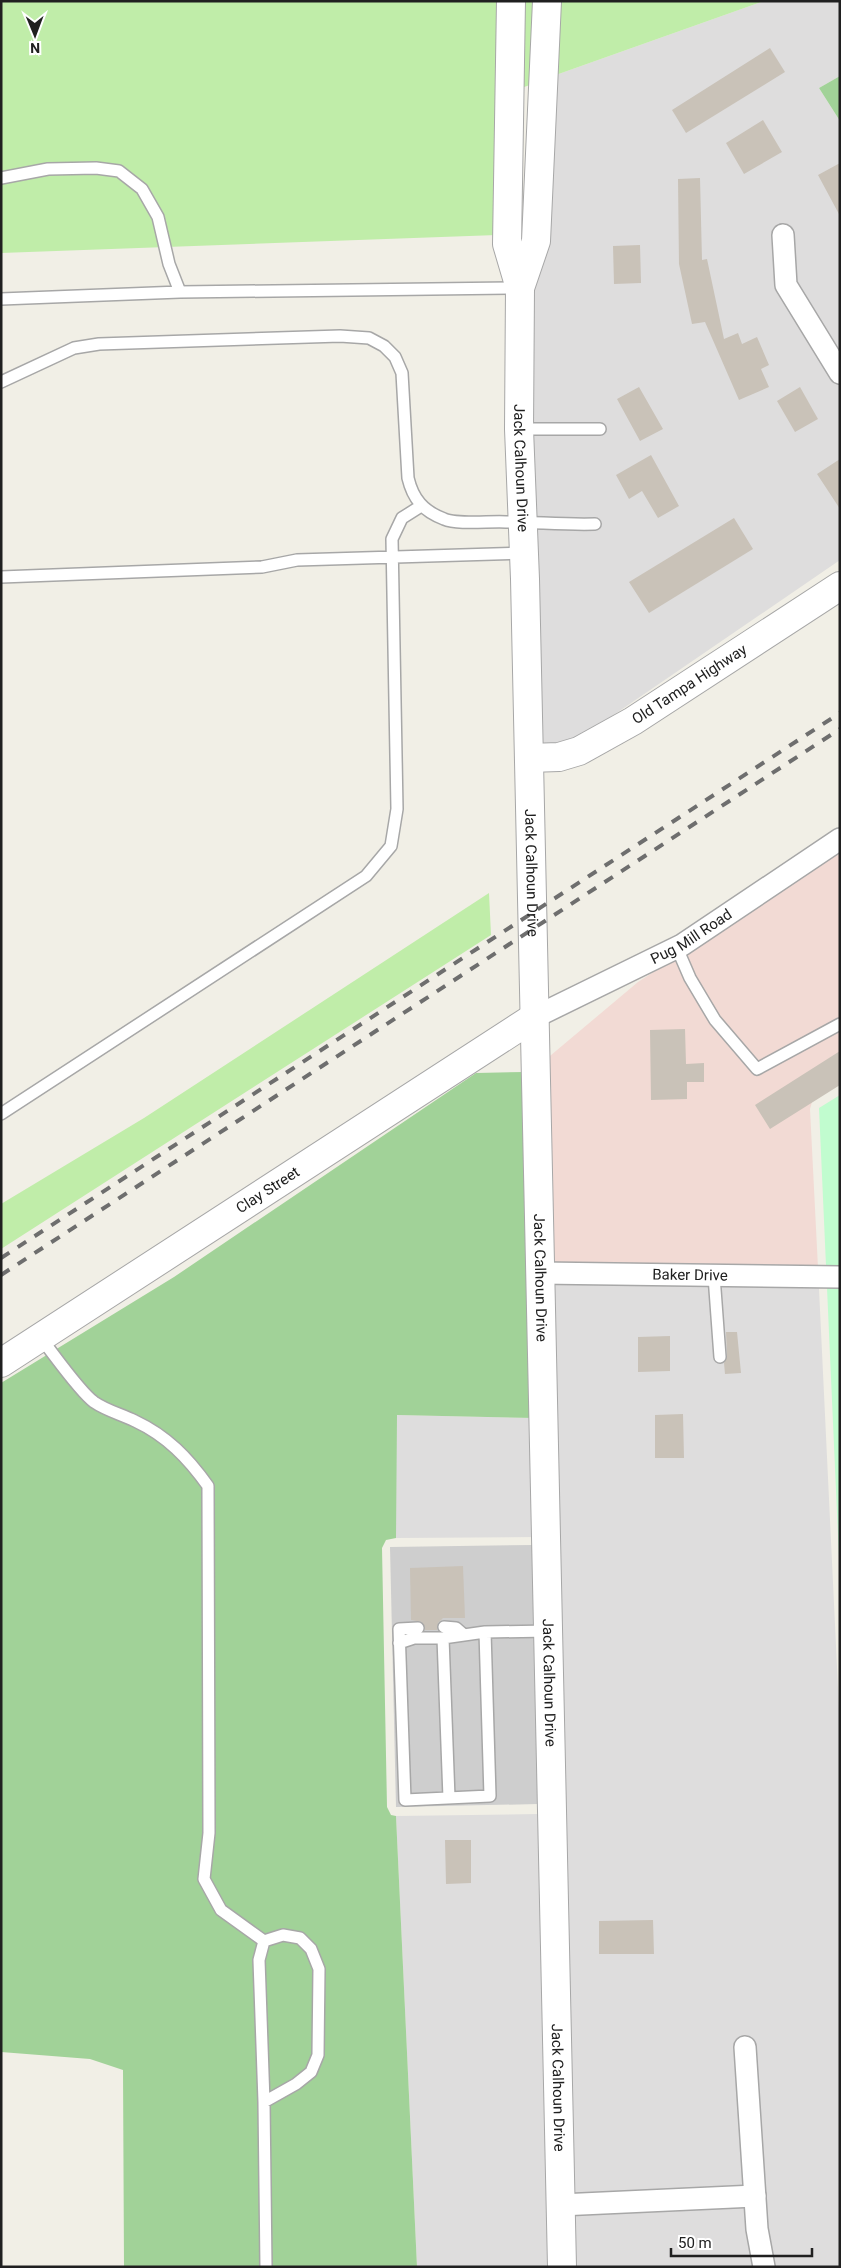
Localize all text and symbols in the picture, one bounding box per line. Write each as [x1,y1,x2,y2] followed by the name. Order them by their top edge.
[10,10,60,60] north arrow
[30,40,40,56] text: N
[510,404,532,532] street label: Jack Calhoun Drive
[629,640,750,728] street label: Old Tampa Highway
[521,809,542,937] street label: Jack Calhoun Drive
[647,905,735,968] street label: Pug Mill Road
[233,1163,303,1217] street label: Clay Street
[530,1214,551,1342] street label: Jack Calhoun Drive
[652,1265,728,1285] street label: Baker Drive
[539,1618,560,1747] street label: Jack Calhoun Drive
[548,2023,568,2152] street label: Jack Calhoun Drive
[671,2226,812,2258] scale bar
[678,2234,712,2252] text: 50 m

